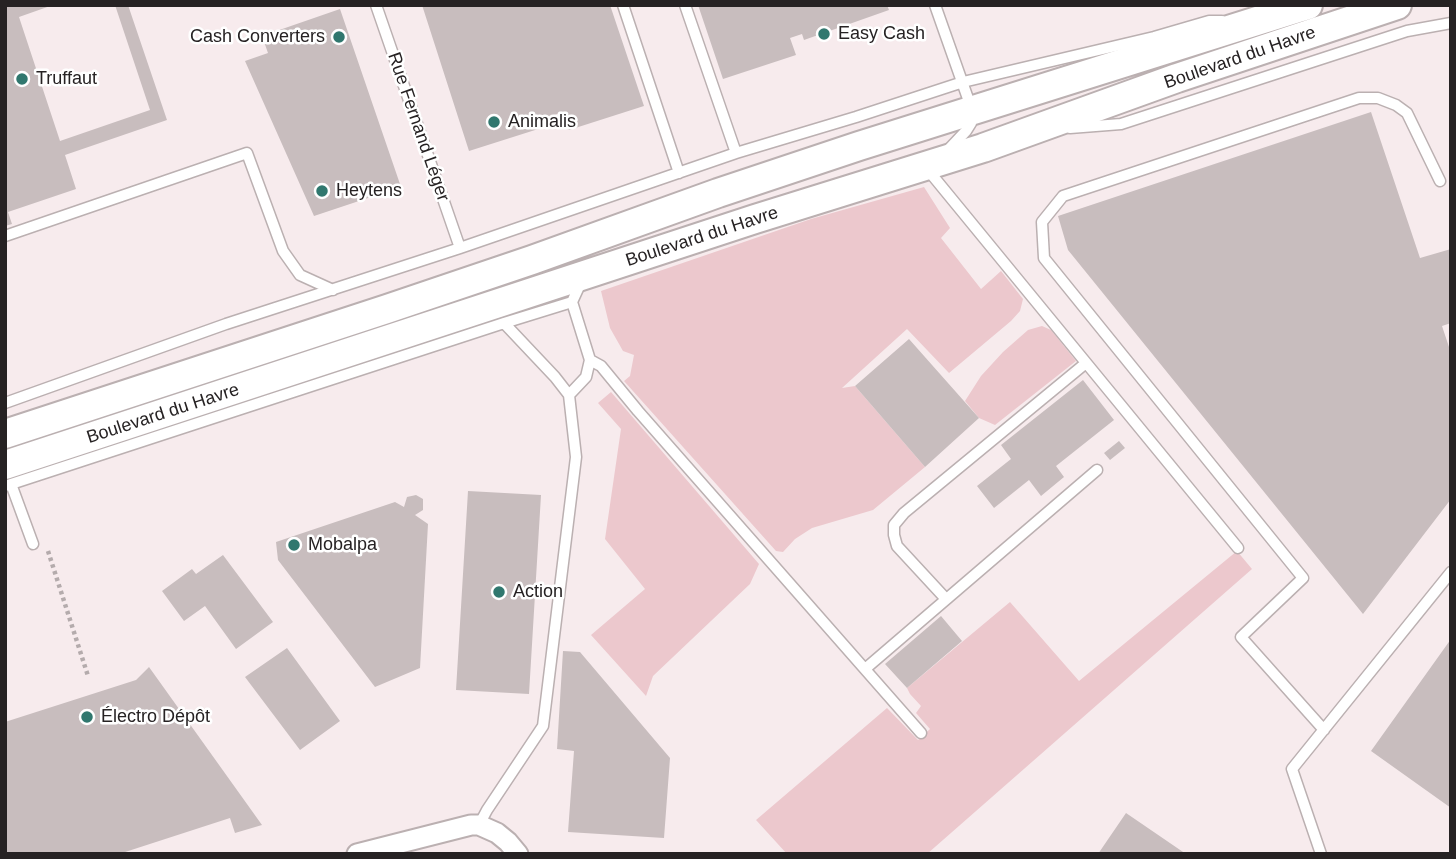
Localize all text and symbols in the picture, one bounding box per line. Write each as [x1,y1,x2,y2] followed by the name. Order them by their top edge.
[1161,22,1319,94] street label: Boulevard du Havre
[838,23,925,45] place label: Easy Cash
[190,26,325,48] place label: Cash Converters
[816,26,832,42] marker: Easy Cash
[331,29,347,45] marker: Cash Converters
[382,50,454,204] street label: Rue Fernand Léger
[36,68,97,90] place label: Truffaut
[14,71,30,87] marker: Truffaut
[508,111,576,133] place label: Animalis
[486,114,502,130] marker: Animalis
[336,180,402,202] place label: Heytens
[314,183,330,199] marker: Heytens
[623,202,781,272] street label: Boulevard du Havre
[84,379,242,449] street label: Boulevard du Havre
[308,534,377,556] place label: Mobalpa
[286,537,302,553] marker: Mobalpa
[513,581,563,603] place label: Action
[491,584,507,600] marker: Action
[101,706,210,728] place label: Électro Dépôt
[79,709,95,725] marker: Électro Dépôt

